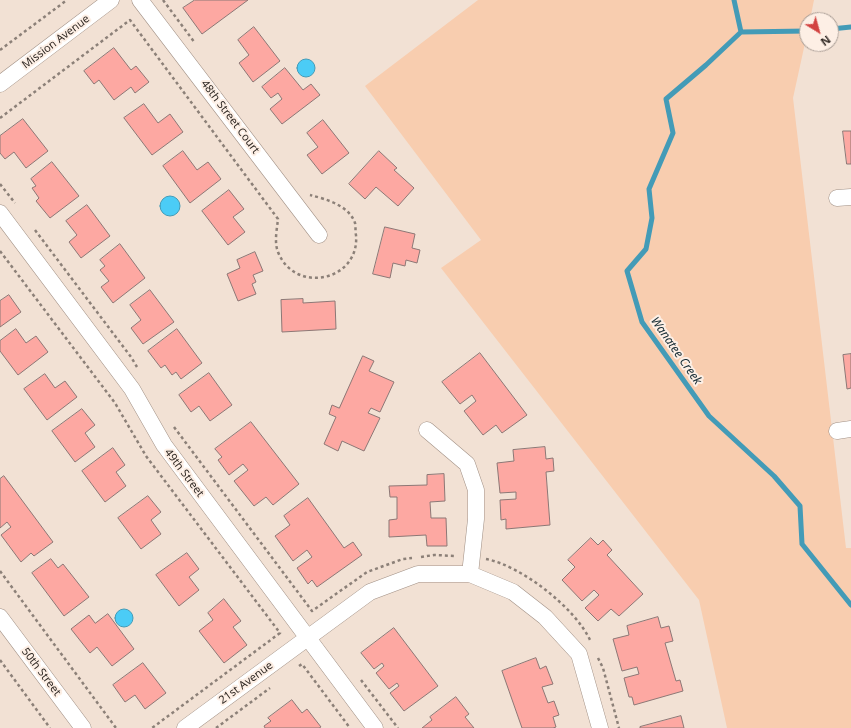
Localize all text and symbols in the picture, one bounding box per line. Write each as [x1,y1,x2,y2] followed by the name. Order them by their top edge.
[20,12,92,72] street label: Mission Avenue
[799,12,839,52] north arrow
[818,32,834,50] text: N
[198,78,262,156] street label: 48th Street Court
[647,314,705,388] water label: Wanatee Creek
[162,446,206,500] street label: 49th Street
[19,645,63,699] street label: 50th Street
[217,659,275,707] street label: 21st Avenue

